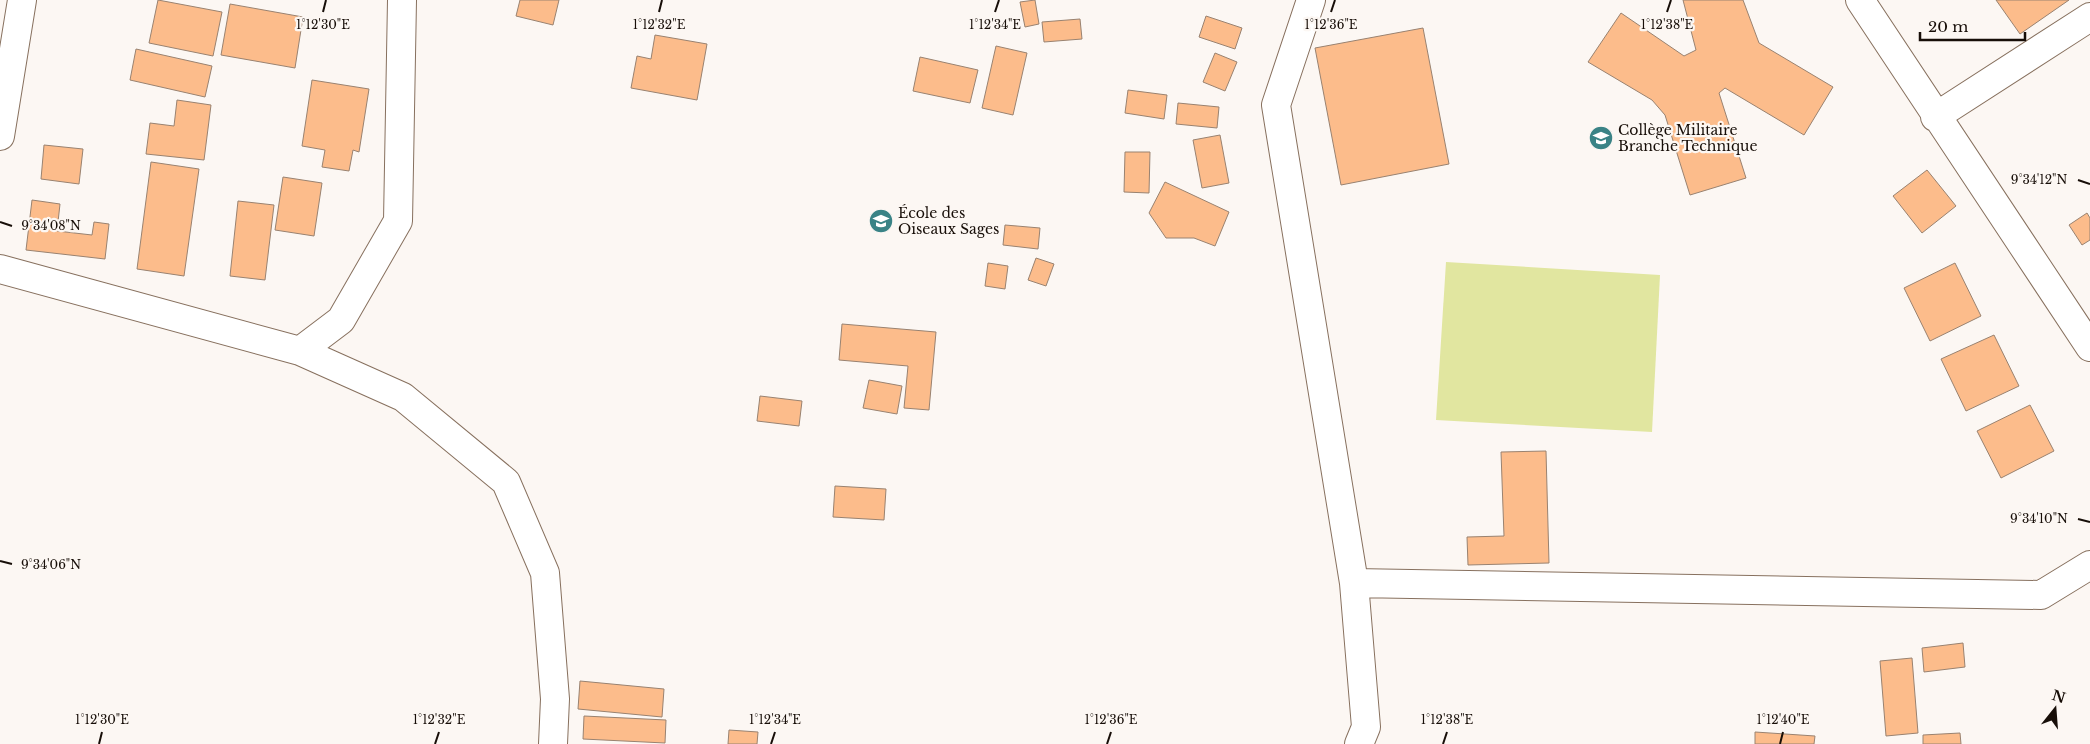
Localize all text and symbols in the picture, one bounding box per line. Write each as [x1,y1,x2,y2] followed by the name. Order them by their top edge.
[1920,10,2025,42] scale bar
[296,17,350,32] text: 1°12'30"E
[633,17,686,32] text: 1°12'32"E
[969,17,1021,32] text: 1°12'34"E
[1304,17,1358,32] text: 1°12'36"E
[1641,17,1694,32] text: 1°12'38"E
[1928,17,1968,36] text: 20 m
[1618,121,1757,155] place label: Collège Militaire Branche Technique
[1588,125,1614,151] school or university icon: Collège Militaire Branche Technique
[2011,172,2067,187] text: 9°34'12"N
[898,204,999,238] place label: École des Oiseaux Sages
[868,208,894,234] school or university icon: École des Oiseaux Sages
[21,218,81,233] text: 9°34'08"N
[2010,511,2068,526] text: 9°34'10"N
[21,557,81,572] text: 9°34'06"N
[2030,684,2080,734] north arrow
[2050,686,2068,707] text: N
[75,712,129,727] text: 1°12'30"E
[413,712,466,727] text: 1°12'32"E
[749,712,801,727] text: 1°12'34"E
[1084,712,1138,727] text: 1°12'36"E
[1421,712,1474,727] text: 1°12'38"E
[1756,712,1810,727] text: 1°12'40"E

